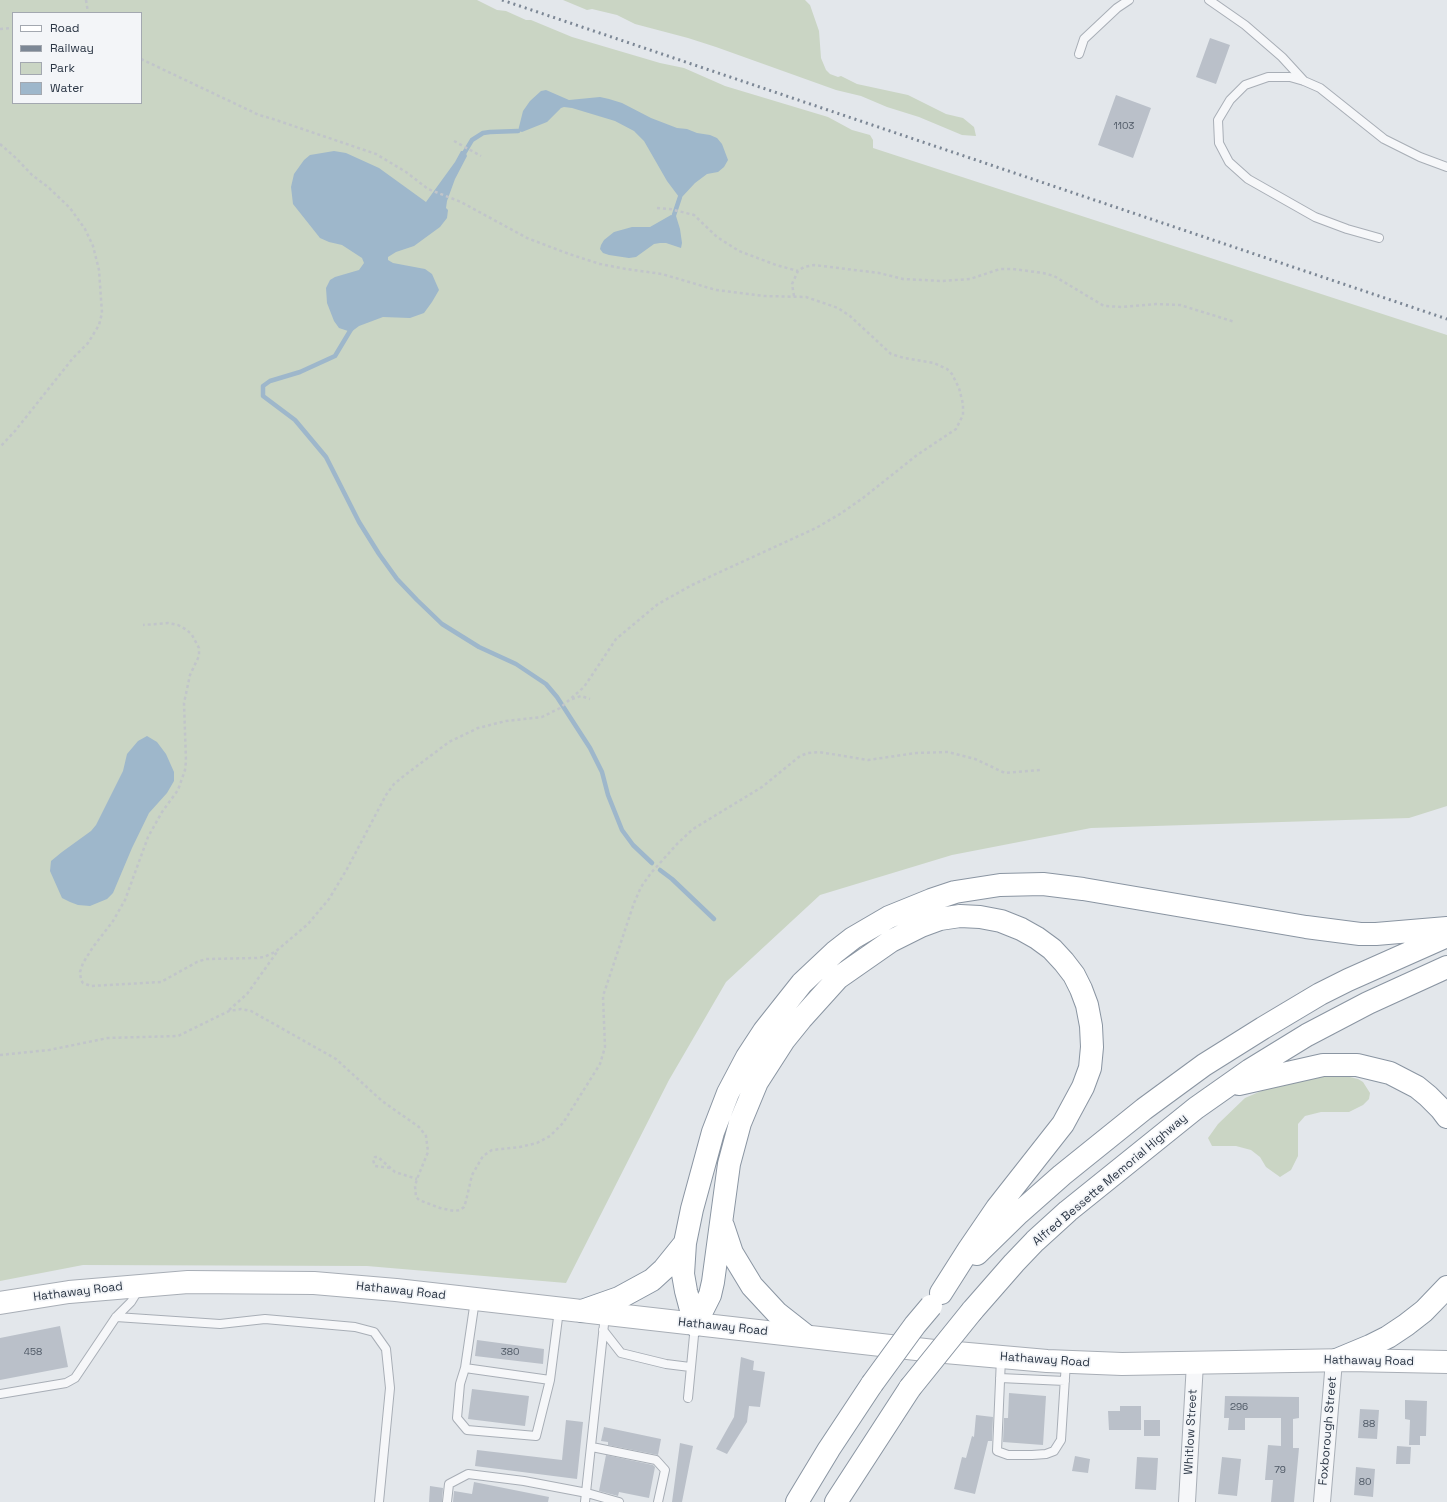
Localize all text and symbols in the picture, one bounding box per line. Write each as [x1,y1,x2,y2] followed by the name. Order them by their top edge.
[12,12,142,104] legend
[50,20,79,36] text: Road
[50,40,94,56] text: Railway
[50,60,75,76] text: Park
[50,80,84,96] text: Water
[1114,120,1134,132] house number: 1103
[1030,1111,1190,1249] street label: Alfred Bessette Memorial Highway
[32,1279,124,1305] street label: Hathaway Road
[355,1279,447,1303] street label: Hathaway Road
[677,1315,769,1339] street label: Hathaway Road
[24,1346,42,1358] house number: 458
[501,1346,519,1358] house number: 380
[1000,1350,1090,1370] street label: Hathaway Road
[1324,1353,1414,1369] street label: Hathaway Road
[1316,1376,1340,1486] street label: Foxborough Street
[1182,1389,1200,1475] street label: Whitlow Street
[1230,1401,1248,1413] house number: 296
[1363,1418,1375,1430] house number: 88
[1274,1464,1286,1476] house number: 79
[1359,1476,1371,1488] house number: 80

